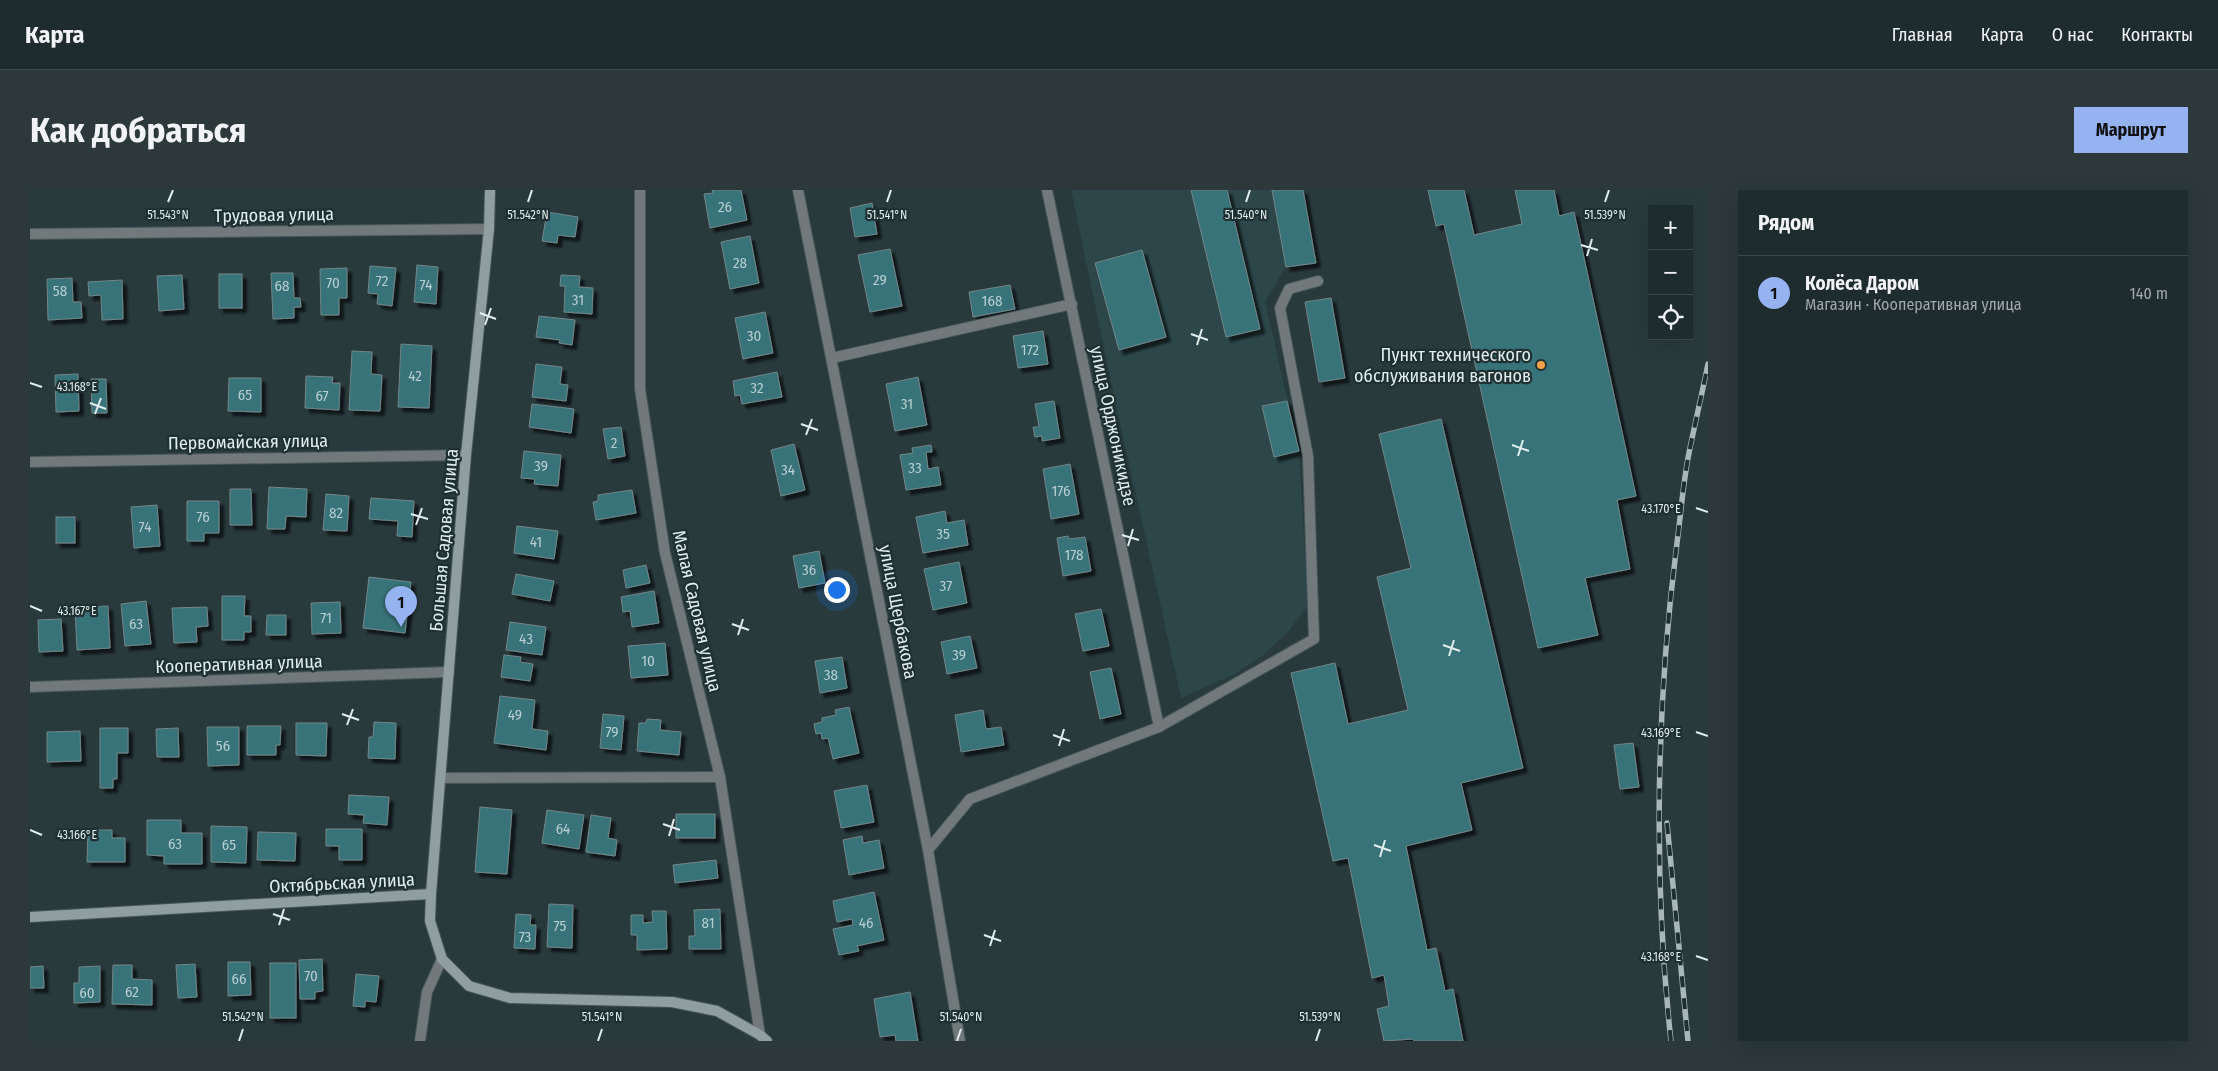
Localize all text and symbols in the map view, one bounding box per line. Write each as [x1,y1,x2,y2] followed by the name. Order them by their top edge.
[25,21,84,49] text: Карта
[1892,24,1953,46] text: Главная
[1981,24,2024,46] text: Карта
[2052,24,2093,46] text: О нас
[2121,24,2193,46] text: Контакты
[2074,107,2188,153] button: Маршрут
[30,109,247,151] text: Как добраться
[718,198,732,216] house number: 26
[214,203,334,227] street label: Трудовая улица
[1648,205,1693,340] map controls
[1648,205,1693,250] button: +
[147,208,189,222] text: 51.543°N
[507,208,549,222] text: 51.542°N
[867,208,907,222] text: 51.541°N
[1225,208,1267,222] text: 51.540°N
[1584,208,1626,222] text: 51.539°N
[1758,210,1814,236] text: Рядом
[1648,250,1693,295] button: −
[733,254,747,272] house number: 28
[873,271,887,289] house number: 29
[376,272,389,290] house number: 72
[1805,272,1919,295] text: Колёса Даром
[326,274,340,292] house number: 70
[420,276,432,294] house number: 74
[275,277,289,295] house number: 68
[53,282,67,300] house number: 58
[1771,284,1777,303] text: 1
[2130,284,2168,303] text: 140 m
[572,291,584,309] house number: 31
[982,292,1002,310] house number: 168
[1648,295,1693,340] button: locate
[1805,295,2022,314] text: Магазин · Кооперативная улица
[747,327,761,345] house number: 30
[1021,341,1040,359] house number: 172
[1085,344,1141,508] street label: улица Орджоникидзе
[1354,344,1531,387] place label: Пункт технического обслуживания вагонов
[1535,359,1547,371] marker: Пункт технического обслуживания вагонов
[408,367,422,385] house number: 42
[750,379,764,397] house number: 32
[57,380,98,394] text: 43.168°E
[238,386,252,404] house number: 65
[315,387,329,405] house number: 67
[901,395,913,413] house number: 31
[168,430,328,454] street label: Первомайская улица
[611,434,618,452] house number: 2
[425,448,463,632] street label: Большая Садовая улица
[534,457,548,475] house number: 39
[908,459,922,477] house number: 33
[781,461,795,479] house number: 34
[1051,482,1071,500] house number: 176
[1641,502,1681,516] text: 43.170°E
[329,504,343,522] house number: 82
[196,508,210,526] house number: 76
[139,518,151,536] house number: 74
[936,525,950,543] house number: 35
[668,528,726,694] street label: Малая Садовая улица
[530,533,542,551] house number: 41
[874,543,922,681] street label: улица Щербакова
[1064,546,1084,564] house number: 178
[802,561,816,579] house number: 36
[824,577,850,603] your location
[940,577,952,595] house number: 37
[385,586,417,627] pin: 1
[57,604,97,618] text: 43.167°E
[320,609,332,627] house number: 71
[129,615,143,633] house number: 63
[519,630,533,648] house number: 43
[952,646,966,664] house number: 39
[155,650,323,678] street label: Кооперативная улица
[641,652,655,670] house number: 10
[824,666,838,684] house number: 38
[508,706,522,724] house number: 49
[605,723,619,741] house number: 79
[1641,726,1681,740] text: 43.169°E
[216,737,230,755] house number: 56
[556,820,570,838] house number: 64
[57,828,97,842] text: 43.166°E
[168,835,182,853] house number: 63
[222,836,236,854] house number: 65
[269,868,416,898] street label: Октябрьская улица
[702,914,714,932] house number: 81
[859,914,873,932] house number: 46
[554,917,566,935] house number: 75
[519,928,532,946] house number: 73
[1641,950,1682,964] text: 43.168°E
[304,967,318,985] house number: 70
[232,970,246,988] house number: 66
[125,983,139,1001] house number: 62
[79,984,95,1002] house number: 60
[222,1010,264,1024] text: 51.542°N
[582,1010,622,1024] text: 51.541°N
[940,1010,982,1024] text: 51.540°N
[1299,1010,1341,1024] text: 51.539°N

